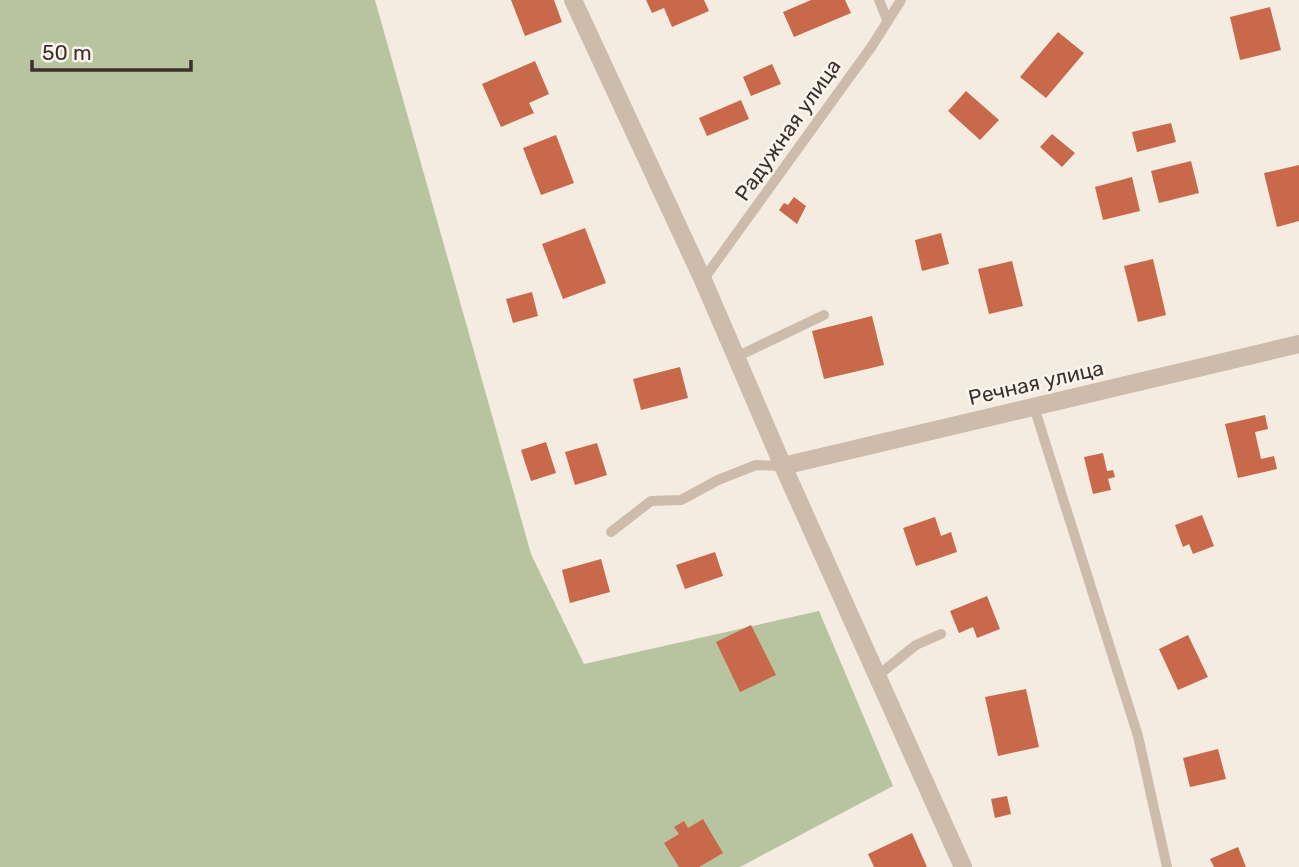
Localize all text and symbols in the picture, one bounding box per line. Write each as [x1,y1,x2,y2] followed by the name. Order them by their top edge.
[32,28,191,72] scale bar
[42,40,92,65] text: 50 m
[729,54,846,205] street label: Радужная улица
[966,355,1106,410] street label: Речная улица

